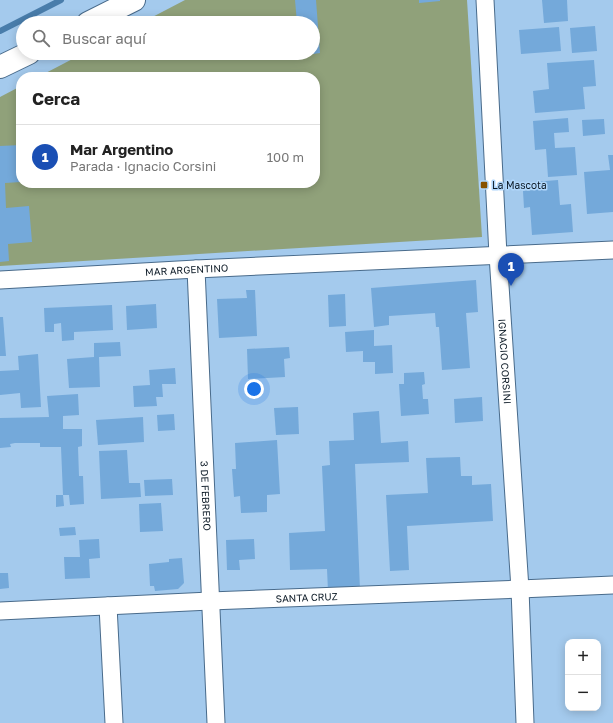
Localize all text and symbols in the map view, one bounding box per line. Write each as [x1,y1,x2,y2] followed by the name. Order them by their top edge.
[16,16,320,60] search box
[30,27,52,49] icon: search
[62,29,146,47] text: Buscar aquí
[32,88,80,109] text: Cerca
[70,140,173,158] text: Mar Argentino
[42,149,48,165] text: 1
[267,149,304,165] text: 100 m
[70,158,216,174] text: Parada · Ignacio Corsini
[492,179,547,191] place label: La Mascota
[479,180,489,190] marker: La Mascota
[498,253,524,286] pin: 1
[145,262,229,278] street label: MAR ARGENTINO
[496,318,514,404] street label: IGNACIO CORSINI
[244,379,264,399] your location
[198,461,214,531] street label: 3 DE FEBRERO
[275,590,338,604] street label: SANTA CRUZ
[565,639,601,711] map controls
[565,639,601,675] button: +
[565,675,601,711] button: −

